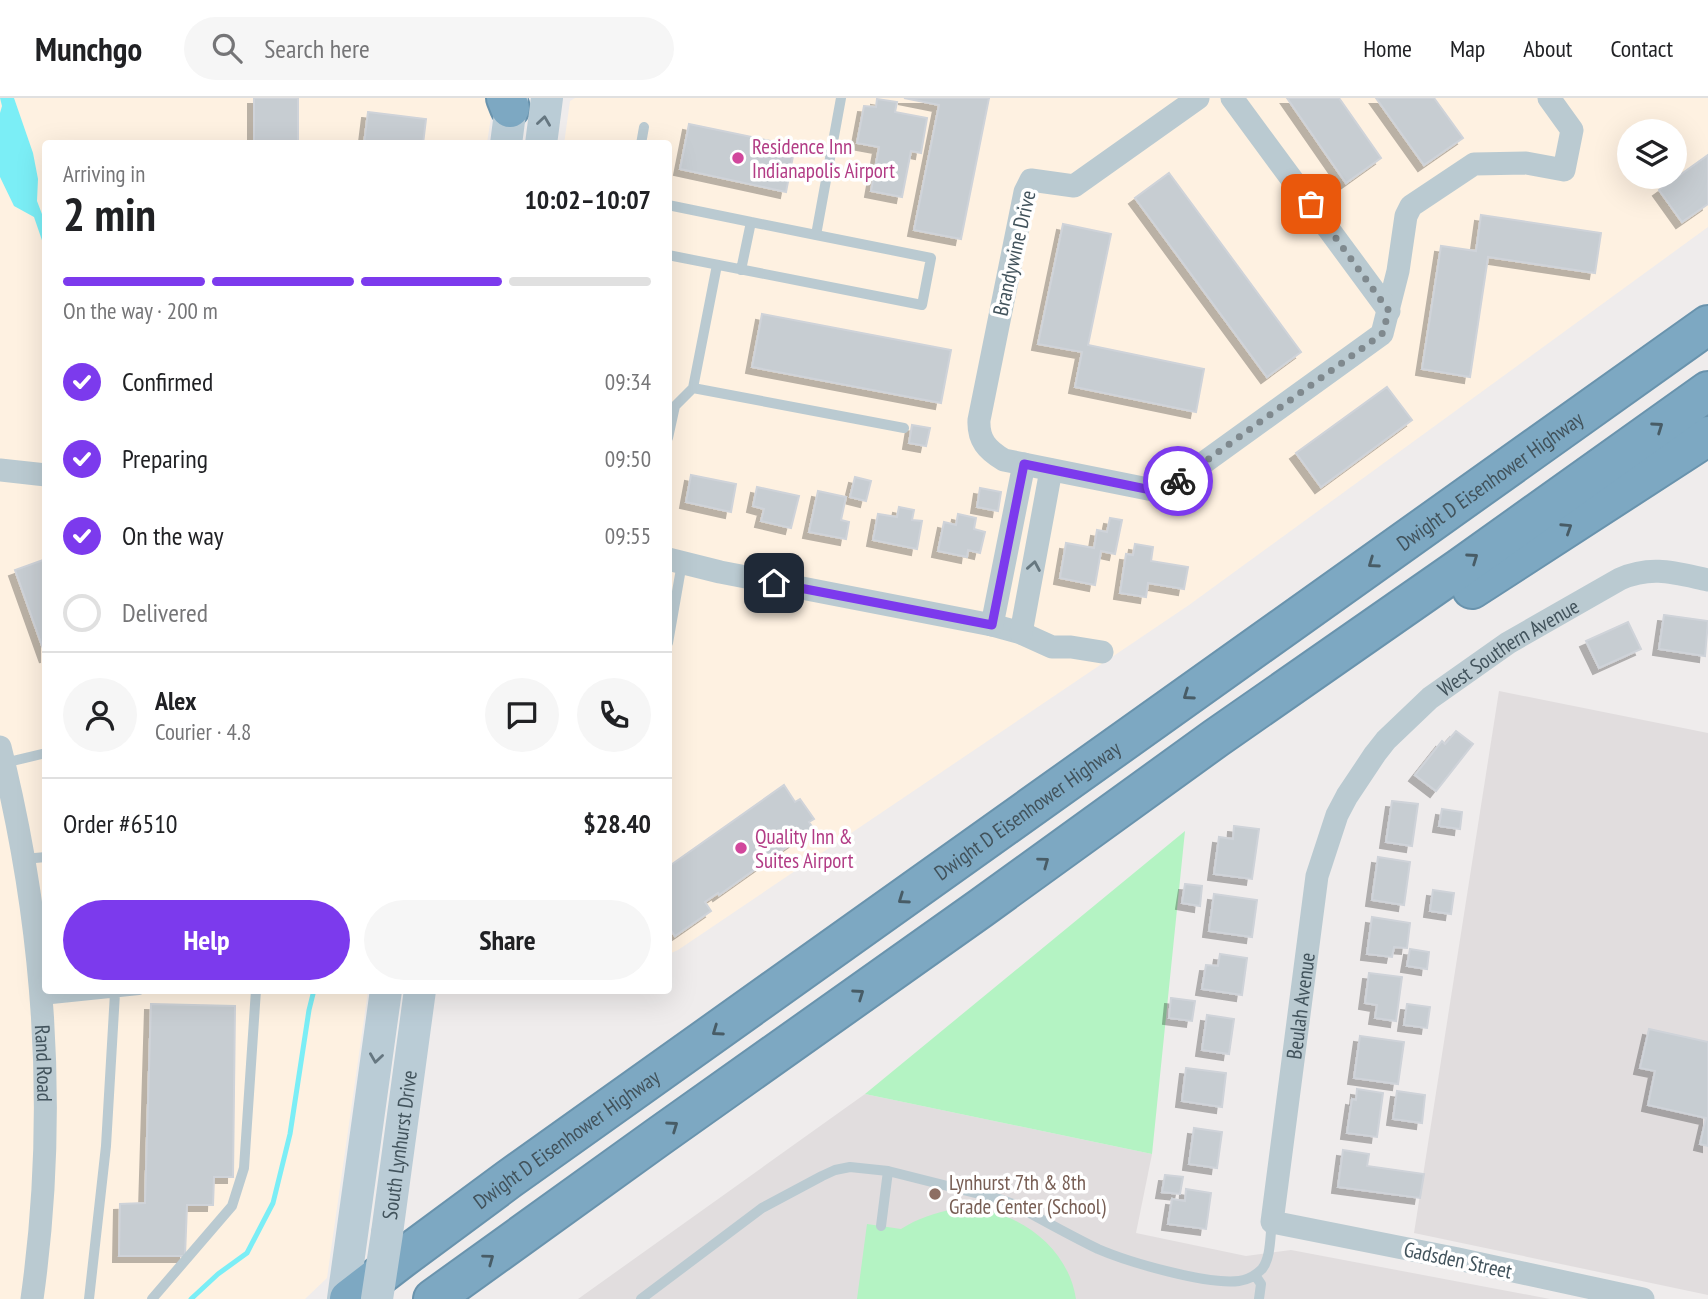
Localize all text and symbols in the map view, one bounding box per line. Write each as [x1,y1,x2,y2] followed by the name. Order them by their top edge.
[184,17,674,80] search box
[35,27,142,70] text: Munchgo
[208,29,246,67] icon: search
[264,32,370,65] text: Search here
[1363,33,1412,64] text: Home
[1450,33,1485,64] text: Map
[1523,33,1572,64] text: About
[1610,33,1673,64] text: Contact
[536,115,551,127] one-way arrow
[1617,119,1687,189] map controls
[1617,119,1687,189] button: layers
[752,133,895,184] place label: Residence Inn Indianapolis Airport
[730,150,746,166] marker: Residence Inn Indianapolis Airport
[63,159,145,188] text: Arriving in
[1281,174,1341,234] pin
[524,183,651,216] text: 10:02–10:07
[63,184,156,244] text: 2 min
[1292,185,1330,223] icon: bag
[986,188,1042,318] street label: Brandywine Drive
[63,296,218,325] text: On the way · 200 m
[63,363,101,401] icon: check
[122,365,213,398] text: Confirmed
[605,367,651,396] text: 09:34
[1391,405,1588,556] street label: Dwight D Eisenhower Highway
[1650,423,1663,435] one-way arrow
[63,440,101,478] icon: check
[122,442,208,475] text: Preparing
[605,444,651,473] text: 09:50
[1143,446,1213,516] courier
[1159,462,1197,500] icon: bike
[63,517,101,555] icon: check
[122,519,224,552] text: On the way
[605,521,651,550] text: 09:55
[1559,523,1572,536] one-way arrow
[744,553,804,613] pin
[1465,554,1478,567] one-way arrow
[1368,555,1381,567] one-way arrow
[1025,560,1040,572] one-way arrow
[755,564,793,602] icon: home
[1432,592,1583,702] street label: West Southern Avenue
[122,596,208,629] text: Delivered
[63,678,137,752] button: person
[485,678,559,752] button: chat
[577,678,651,752] button: phone
[155,684,196,717] text: Alex
[1183,687,1196,699] one-way arrow
[155,717,251,746] text: Courier · 4.8
[928,734,1126,886] street label: Dwight D Eisenhower Highway
[63,807,178,840] text: Order #6510
[583,807,651,840] text: $28.40
[755,823,854,874] place label: Quality Inn & Suites Airport
[733,840,749,856] marker: Quality Inn & Suites Airport
[1036,858,1049,870] one-way arrow
[898,890,911,903] one-way arrow
[63,900,350,980] button: Help
[364,900,651,980] button: Share
[1280,951,1320,1061] street label: Beulah Avenue
[851,990,864,1002] one-way arrow
[712,1023,725,1035] one-way arrow
[29,1024,59,1102] street label: Rand Road
[369,1052,384,1064] one-way arrow
[468,1063,665,1214] street label: Dwight D Eisenhower Highway
[375,1068,422,1221] street label: South Lynhurst Drive
[665,1122,678,1134] one-way arrow
[949,1169,1106,1220] place label: Lynhurst 7th & 8th Grade Center (School)
[927,1186,943,1202] marker: Lynhurst 7th & 8th Grade Center (School)
[1401,1235,1515,1285] street label: Gadsden Street
[481,1255,494,1267] one-way arrow

